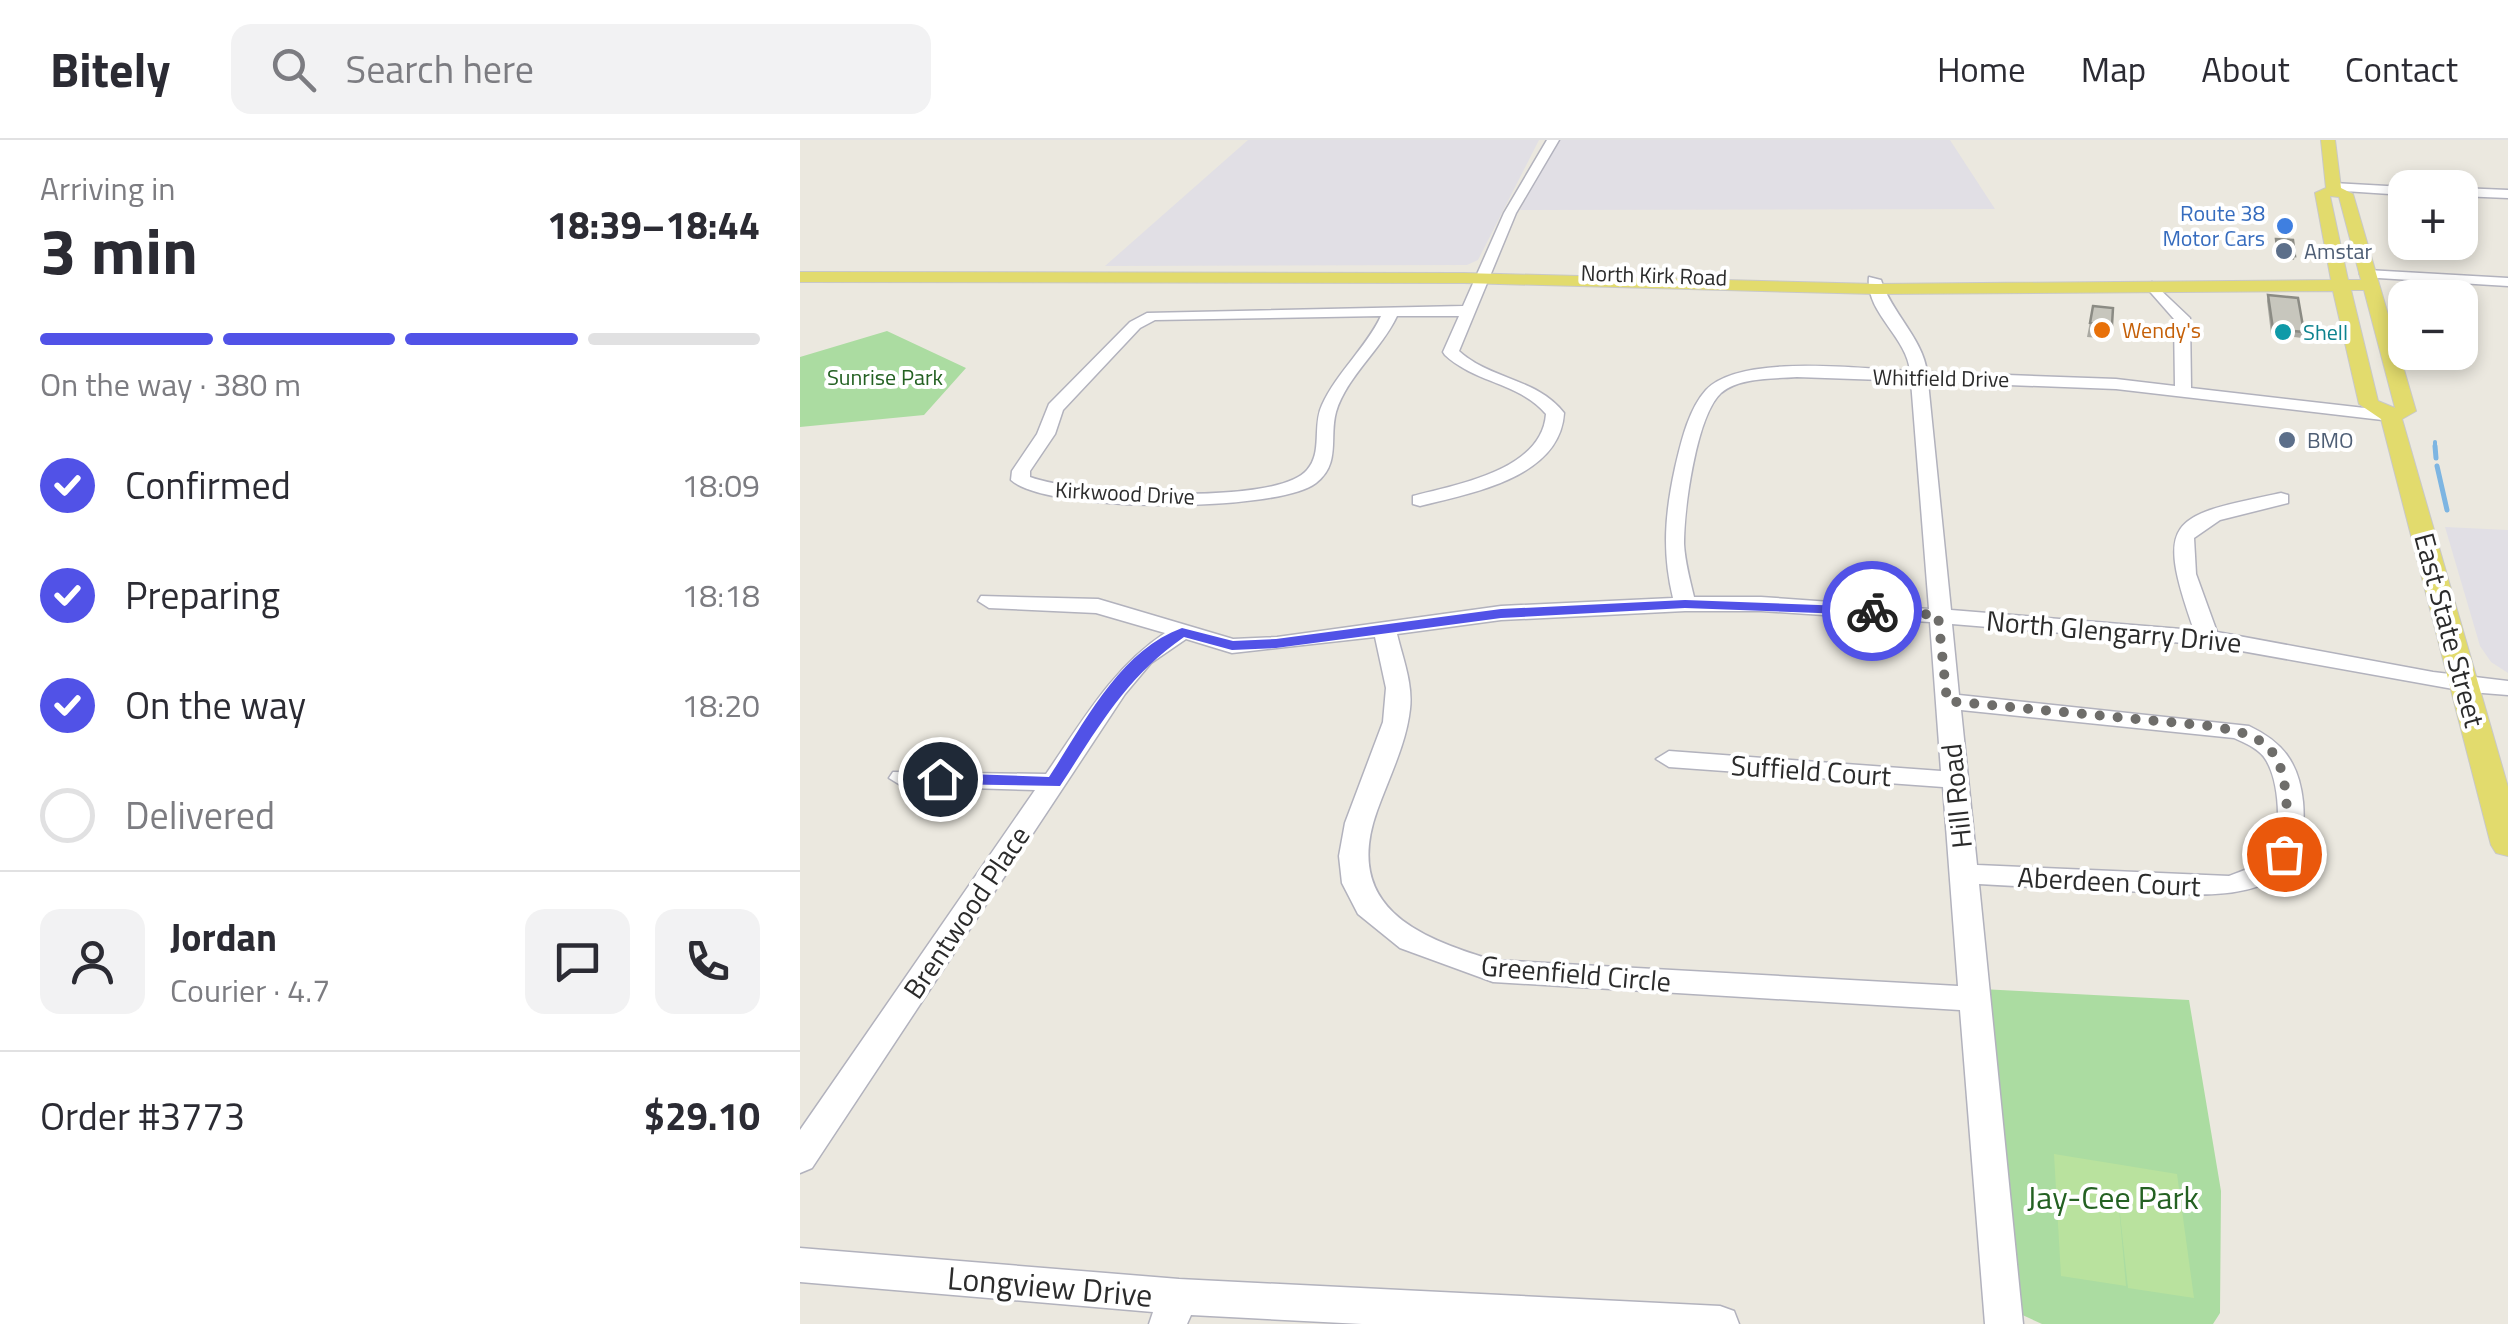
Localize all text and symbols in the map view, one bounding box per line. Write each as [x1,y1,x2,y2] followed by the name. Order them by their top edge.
[231,24,931,114] search box
[50,33,171,106] text: Bitely
[346,40,534,98] text: Search here
[266,42,321,97] icon: search
[1937,42,2026,96] text: Home
[2081,42,2146,96] text: Map
[2201,42,2290,96] text: About
[2345,42,2458,96] text: Contact
[40,164,176,212] text: Arriving in
[2388,170,2478,370] map controls
[2388,170,2478,260] button: +
[547,196,760,254] text: 18:39–18:44
[2162,196,2265,255] place label: Route 38 Motor Cars
[40,200,198,299] text: 3 min
[2274,215,2296,237] marker: Route 38 Motor Cars
[2304,234,2372,268] place label: Amstar
[2273,240,2295,262] marker: Amstar
[1580,255,1728,295] street label: North Kirk Road
[2388,280,2478,370] button: −
[2122,313,2201,347] place label: Wendy's
[2303,315,2348,349] place label: Shell
[2091,319,2113,341] marker: Wendy's
[2272,321,2294,343] marker: Shell
[40,360,301,408] text: On the way · 380 m
[827,360,944,394] park label: Sunrise Park
[1872,360,2010,396] street label: Whitfield Drive
[2307,423,2354,457] place label: BMO
[2276,429,2298,451] marker: BMO
[125,456,291,514] text: Confirmed
[40,458,95,513] icon: check
[681,461,760,509] text: 18:09
[1054,472,1196,514] street label: Kirkwood Drive
[2403,528,2497,732] street label: East State Street
[1822,561,1922,661] courier
[125,566,280,624] text: Preparing
[40,568,95,623] icon: check
[681,571,760,619] text: 18:18
[1845,584,1900,639] icon: bike
[1985,598,2243,664] street label: North Glengarry Drive
[125,676,306,734] text: On the way
[40,678,95,733] icon: check
[681,681,760,729] text: 18:20
[898,737,983,822] pin
[1929,742,1983,850] street label: Hill Road
[1729,743,1893,797] street label: Suffield Court
[913,752,968,807] icon: home
[125,786,275,844] text: Delivered
[2242,812,2327,897] pin
[892,817,1040,1007] street label: Brentwood Place
[2257,827,2312,882] icon: bag
[2016,855,2202,907] street label: Aberdeen Court
[170,908,277,966] text: Jordan
[40,909,145,1014] button: person
[525,909,630,1014] button: chat
[655,909,760,1014] button: phone
[1479,943,1673,1003] street label: Greenfield Circle
[170,966,330,1014] text: Courier · 4.7
[40,1087,245,1145] text: Order #3773
[644,1087,760,1145] text: $29.10
[2027,1173,2199,1221] park label: Jay-Cee Park
[946,1253,1154,1319] street label: Longview Drive

